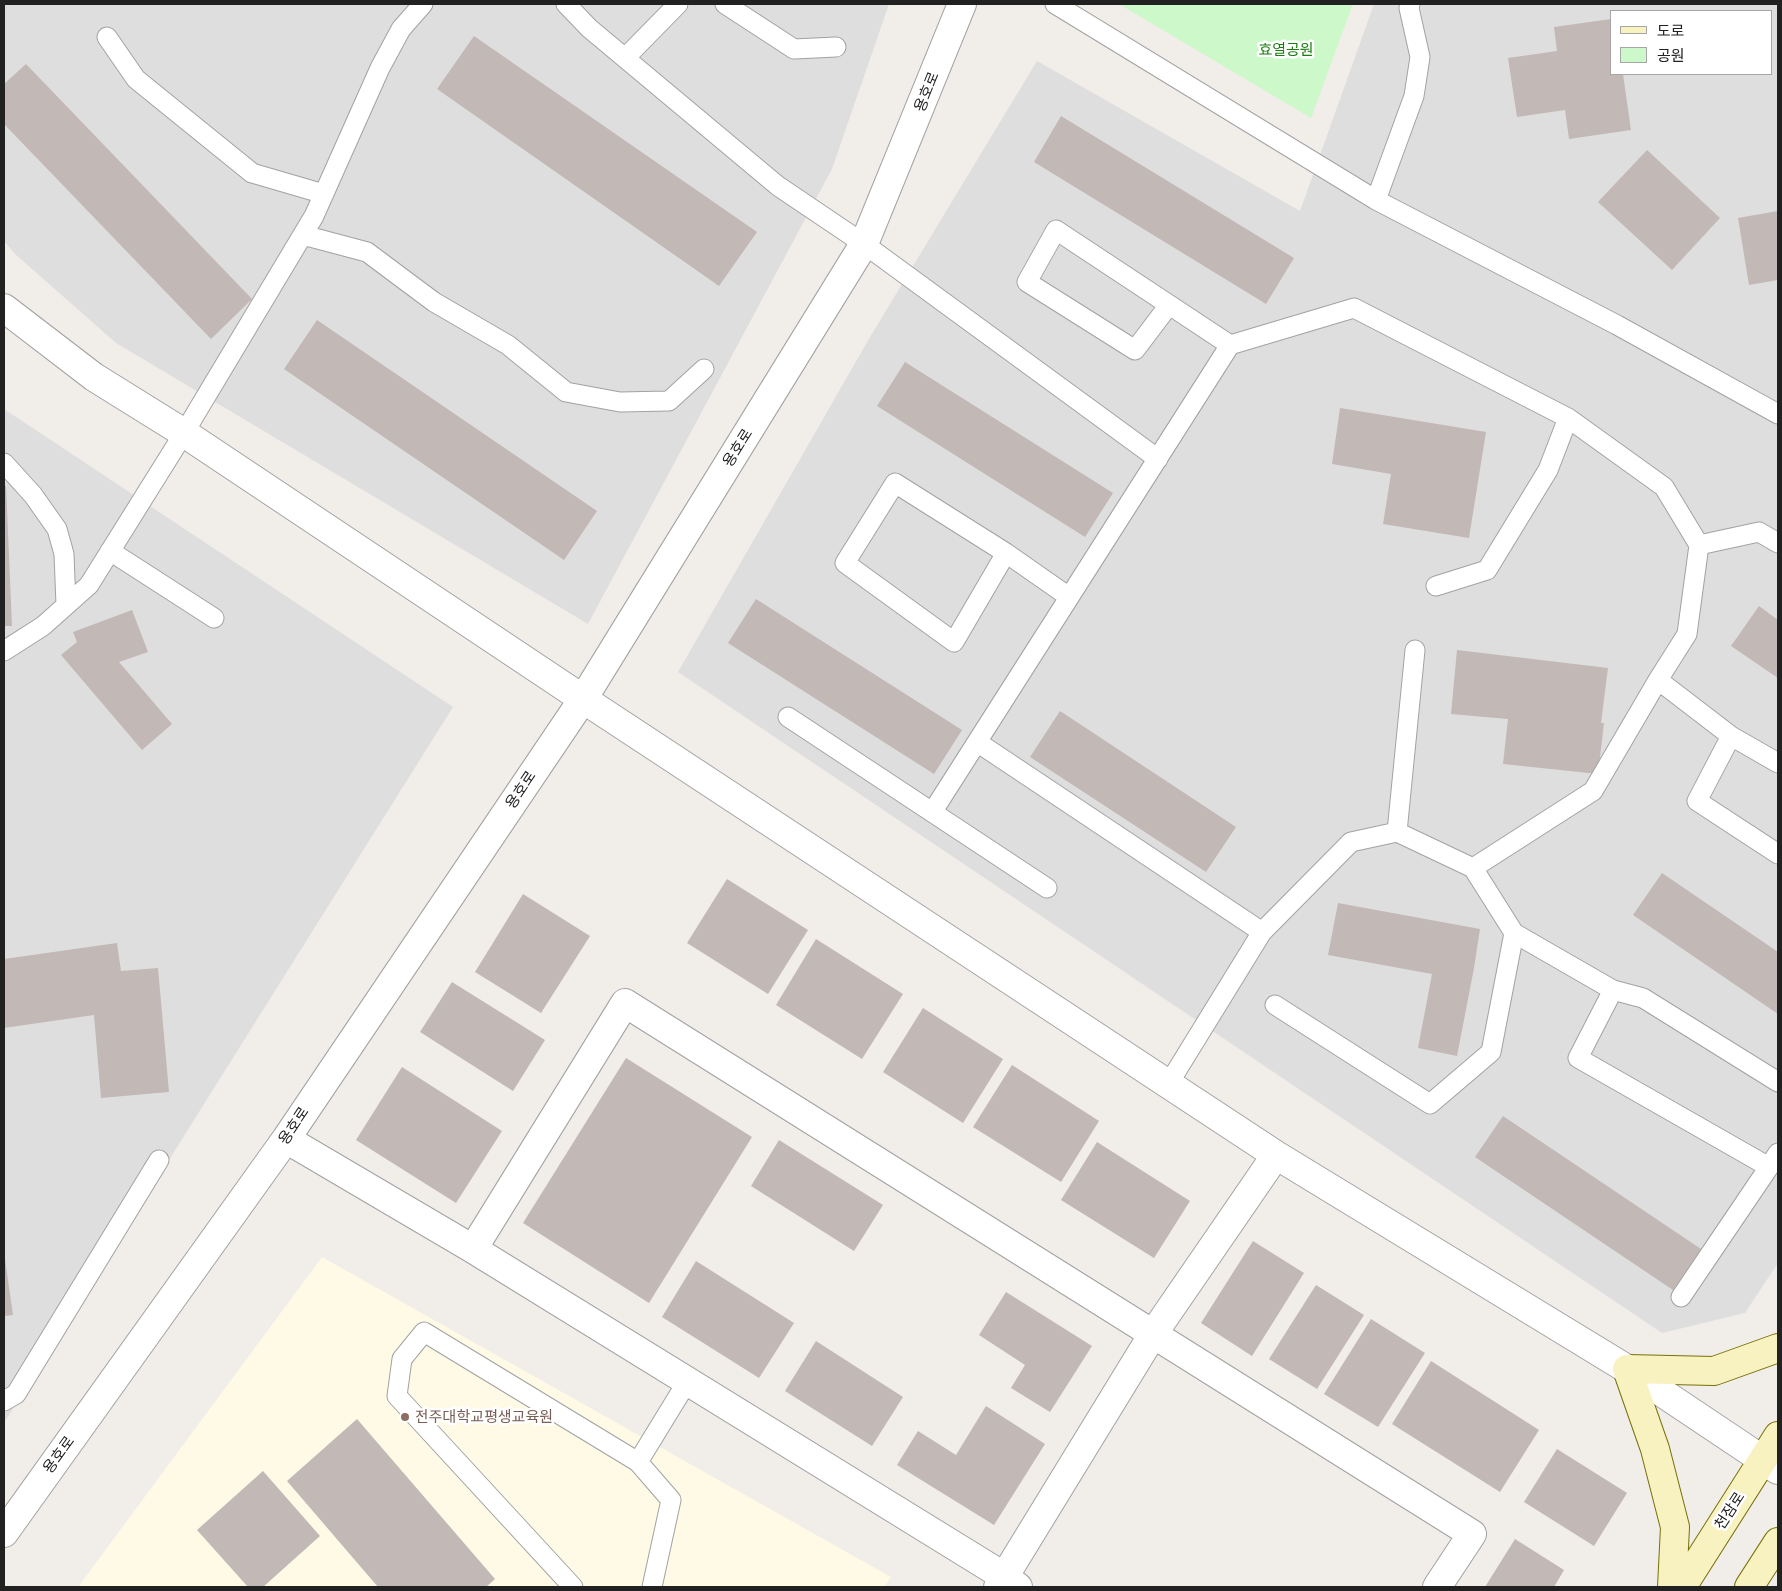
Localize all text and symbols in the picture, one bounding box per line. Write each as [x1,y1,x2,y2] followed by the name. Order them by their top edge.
[1610,10,1772,75] legend
[1657,21,1685,40] text: 도로
[1258,41,1314,59] park label: 효열공원
[1657,46,1685,65] text: 공원
[911,69,943,115] street label: 용호로
[719,426,757,470] street label: 용호로
[502,768,540,812] street label: 용호로
[275,1104,313,1148] street label: 용호로
[415,1408,553,1426] place label: 전주대학교평생교육원
[399,1411,411,1423] marker: 전주대학교평생교육원
[40,1433,78,1477] street label: 용호로
[1711,1489,1749,1533] street label: 천잠로

